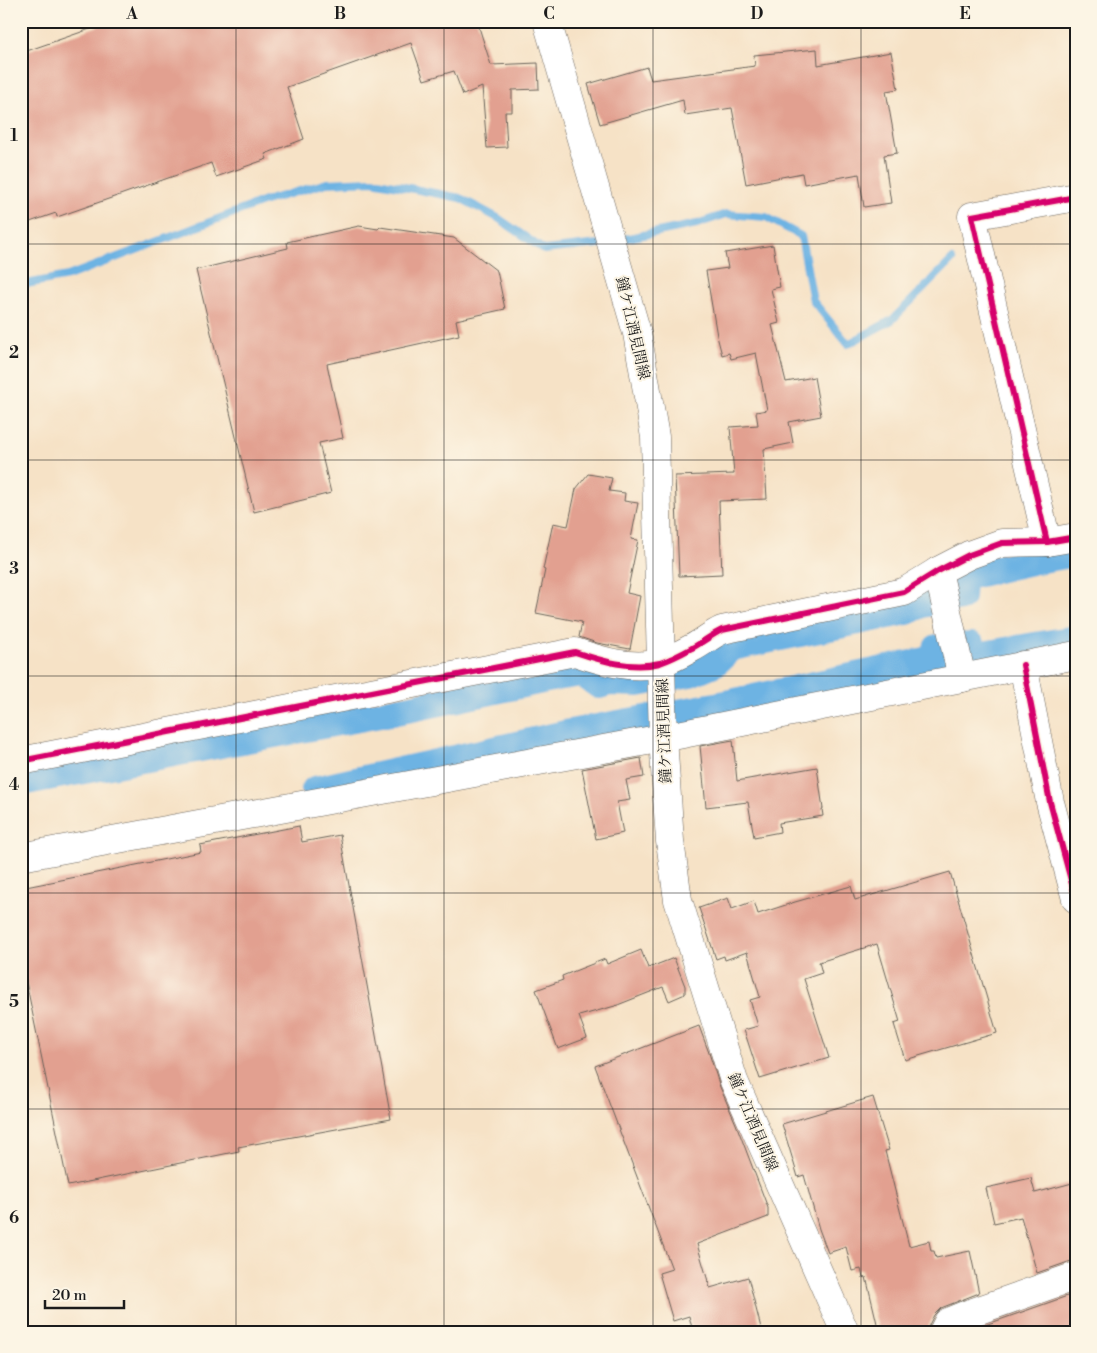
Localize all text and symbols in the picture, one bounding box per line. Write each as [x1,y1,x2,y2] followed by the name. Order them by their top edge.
[125,4,138,24] text: A
[334,4,346,24] text: B
[543,4,555,24] text: C
[751,4,764,24] text: D
[959,4,971,24] text: E
[10,126,18,146] text: 1
[611,275,654,381] street label: 鐘ケ江酒見間線
[9,343,19,363] text: 2
[9,559,19,579] text: 3
[653,678,676,784] street label: 鐘ケ江酒見間線
[9,775,20,795] text: 4
[9,992,19,1012] text: 5
[723,1070,782,1174] street label: 鐘ケ江酒見間線
[9,1208,19,1228] text: 6
[45,1278,124,1310] scale bar
[52,1286,87,1305] text: 20 m

